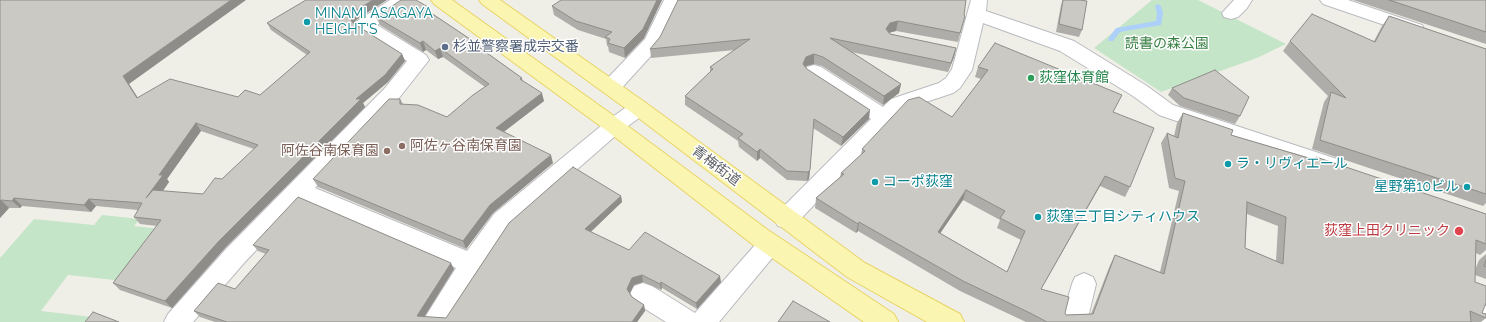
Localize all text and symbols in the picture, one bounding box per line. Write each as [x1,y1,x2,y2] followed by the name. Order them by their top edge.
[315,6,433,38] place label: MINAMI ASAGAYA HEIGHT'S
[302,17,312,27] marker: MINAMI ASAGAYA HEIGHT'S
[1125,36,1209,52] park label: 読書の森公園
[453,39,579,55] place label: 杉並警察署成宗交番
[440,42,450,52] marker: 杉並警察署成宗交番
[1039,70,1109,86] place label: 荻窪体育館
[1026,73,1036,83] marker: 荻窪体育館
[410,138,522,154] place label: 阿佐ヶ谷南保育園
[397,141,407,151] marker: 阿佐ヶ谷南保育園
[689,142,743,190] street label: 青梅街道
[281,143,379,159] place label: 阿佐谷南保育園
[382,146,392,156] marker: 阿佐谷南保育園
[1236,156,1348,172] place label: ラ・リヴィエール
[1223,159,1233,169] marker: ラ・リヴィエール
[883,174,953,190] place label: コーポ荻窪
[870,177,880,187] marker: コーポ荻窪
[1374,179,1459,195] place label: 星野第10ビル
[1462,182,1472,192] marker: 星野第10ビル
[1046,209,1200,225] place label: 荻窪三丁目シティハウス
[1033,212,1043,222] marker: 荻窪三丁目シティハウス
[1324,223,1450,239] place label: 荻窪上田クリニック
[1453,225,1465,237] marker: 荻窪上田クリニック

